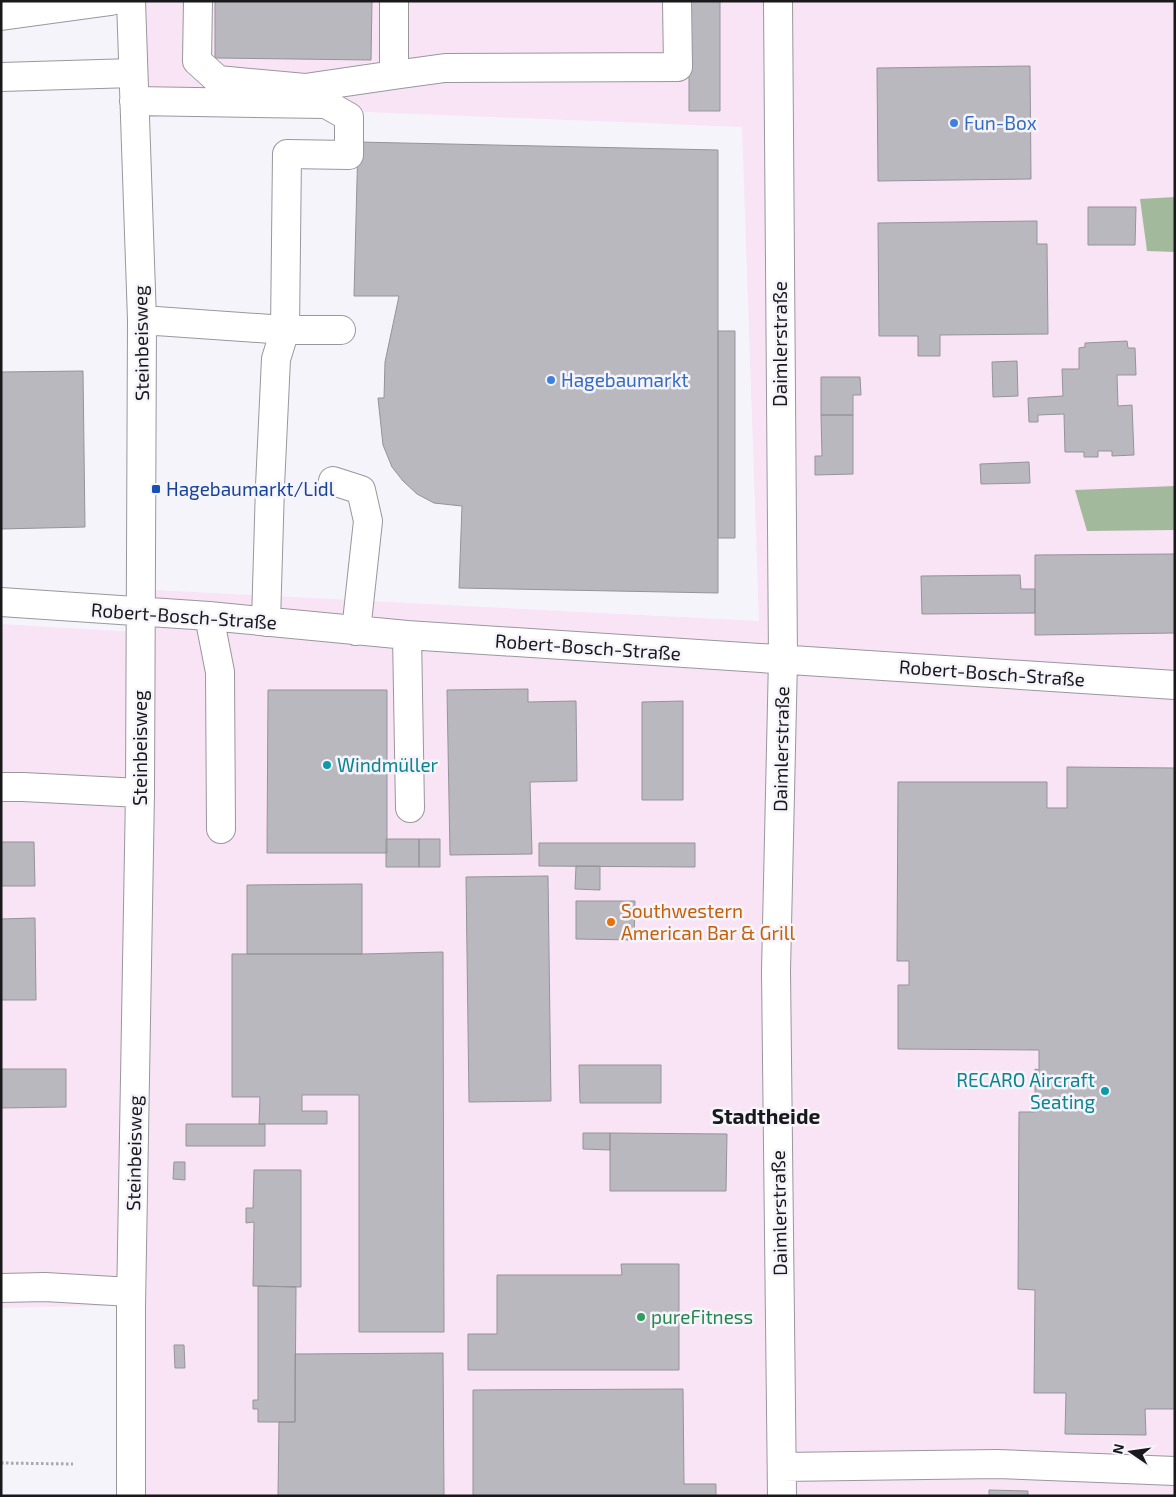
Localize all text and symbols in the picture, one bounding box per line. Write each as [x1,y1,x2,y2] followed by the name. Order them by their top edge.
[964,111,1037,134] place label: Fun-Box
[948,117,960,129] marker: Fun-Box
[768,281,791,407] street label: Daimlerstraße
[128,285,153,401] street label: Steinbeisweg
[561,368,689,391] place label: Hagebaumarkt
[545,374,557,386] marker: Hagebaumarkt
[166,477,335,500] place label: Hagebaumarkt/Lidl
[150,483,162,495] marker: Hagebaumarkt/Lidl
[90,598,278,633] street label: Robert-Bosch-Straße
[494,629,682,664] street label: Robert-Bosch-Straße
[898,655,1086,690] street label: Robert-Bosch-Straße
[768,686,793,812] street label: Daimlerstraße
[128,690,151,806] street label: Steinbeisweg
[337,753,439,776] place label: Windmüller
[321,759,333,771] marker: Windmüller
[621,899,795,944] place label: Southwestern American Bar & Grill
[605,916,617,928] marker: Southwestern American Bar & Grill
[956,1068,1095,1113] place label: RECARO Aircraft Seating
[1099,1085,1111,1097] marker: RECARO Aircraft Seating
[121,1095,146,1211] street label: Steinbeisweg
[712,1103,820,1128] district label: Stadtheide
[766,1150,791,1276] street label: Daimlerstraße
[651,1305,753,1328] place label: pureFitness
[635,1311,647,1323] marker: pureFitness
[1106,1427,1156,1477] north arrow
[1108,1442,1127,1456] text: N

